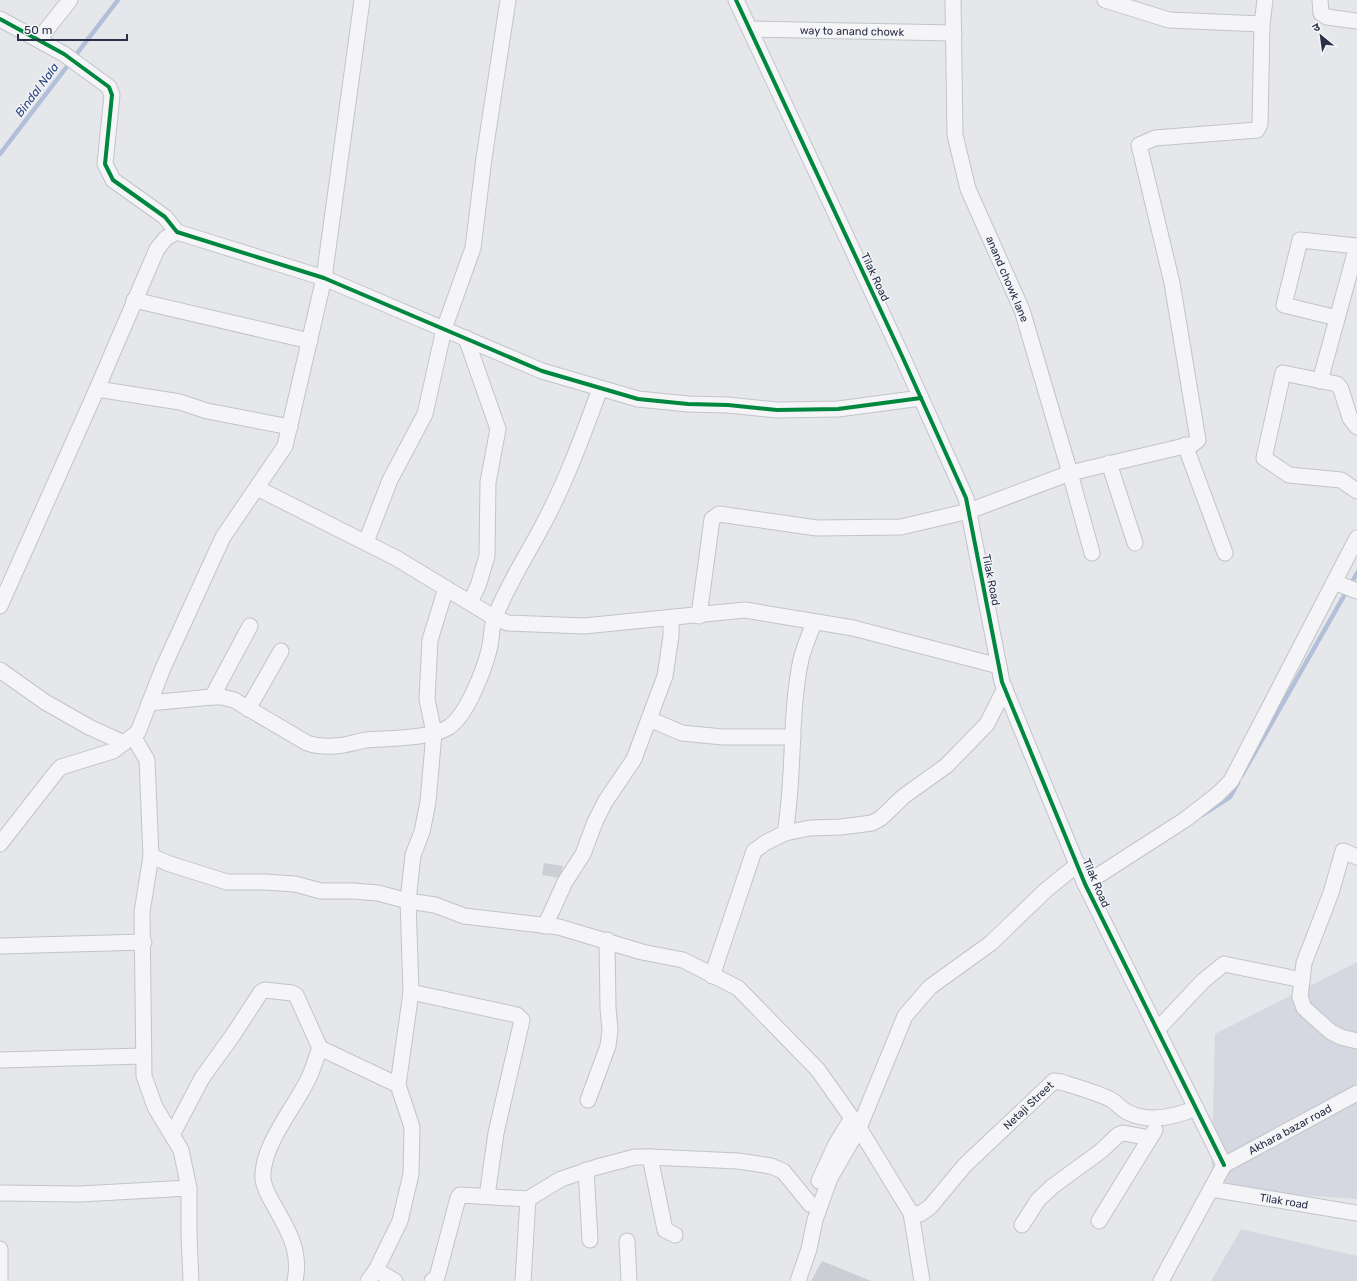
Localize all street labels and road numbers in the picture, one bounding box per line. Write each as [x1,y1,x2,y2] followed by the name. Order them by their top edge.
[800,23,905,39] street label: way to anand chowk
[983,234,1031,324] street label: anand chowk lane
[858,251,892,303] street label: Tilak Road
[980,553,1002,607] street label: Tilak Road
[1080,856,1112,910] street label: Tilak Road
[1000,1078,1057,1132] street label: Netaji Street
[1246,1102,1334,1157] street label: Akhara bazar road
[1259,1191,1309,1211] street label: Tilak road

